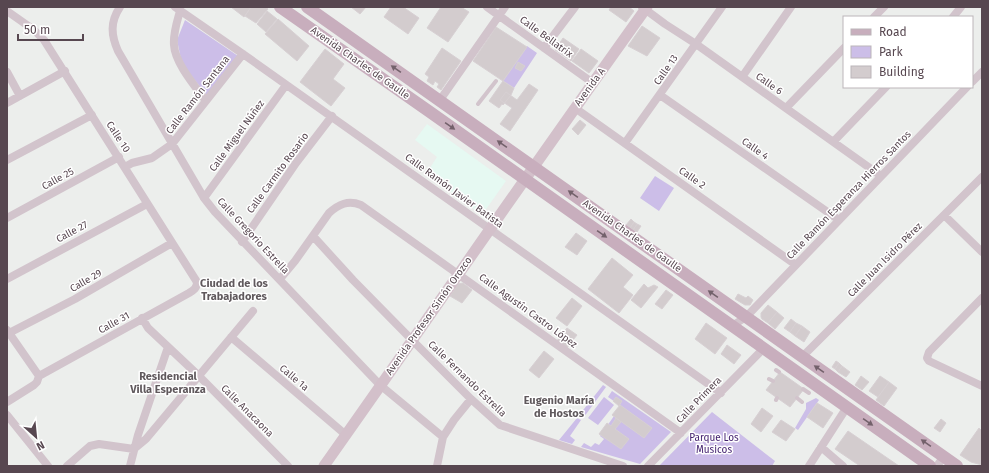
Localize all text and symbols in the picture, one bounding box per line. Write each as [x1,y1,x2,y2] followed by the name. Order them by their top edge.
[517,14,575,60] street label: Calle Bellatrix
[18,16,83,42] scale bar
[843,16,973,88] legend
[24,23,50,37] text: 50 m
[308,24,412,102] street label: Avenida Charles de Gaulle
[879,25,907,39] text: Road
[879,45,903,59] text: Park
[164,53,232,137] street label: Calle Ramón Santana
[651,53,681,87] street label: Calle 13
[390,65,401,73] one-way arrow
[572,65,608,109] street label: Avenida A
[879,65,925,79] text: Building
[753,70,785,98] street label: Calle 6
[206,97,267,174] street label: Calle Miguel Núñez
[104,119,133,155] street label: Calle 10
[445,122,455,130] one-way arrow
[784,128,914,262] street label: Calle Ramón Esperanza Hierros Santos
[245,130,311,216] street label: Calle Carmito Rosario
[739,135,771,163] street label: Calle 4
[496,140,507,148] one-way arrow
[402,151,506,231] street label: Calle Ramón Javier Batista
[40,165,76,193] street label: Calle 25
[676,165,708,191] street label: Calle 2
[567,190,578,198] one-way arrow
[215,195,291,277] street label: Calle Gregorio Estrella
[580,197,684,275] street label: Avenida Charles de Gaulle
[54,218,90,245] street label: Calle 27
[845,220,925,300] street label: Calle Juan Isidro Pérez
[597,230,608,238] one-way arrow
[383,254,475,377] street label: Avenida Profesor Simón Orozco
[68,267,104,295] street label: Calle 29
[477,271,581,351] street label: Calle Agustín Castro López
[200,277,269,303] district label: Ciudad de los Trabajadores
[708,290,718,298] one-way arrow
[96,310,132,336] street label: Calle 31
[425,339,509,419] street label: Calle Fernando Estrella
[277,362,311,394] street label: Calle 1a
[814,365,824,373] one-way arrow
[129,370,206,396] district label: Residencial Villa Esperanza
[674,374,724,426] street label: Calle Primera
[218,382,276,440] street label: Calle Anacaona
[524,394,594,420] district label: Eugenio María de Hostos
[16,417,56,457] north arrow
[863,418,874,426] one-way arrow
[689,432,739,456] park label: Parque Los Musicos
[34,438,47,453] text: N
[920,439,931,447] one-way arrow

